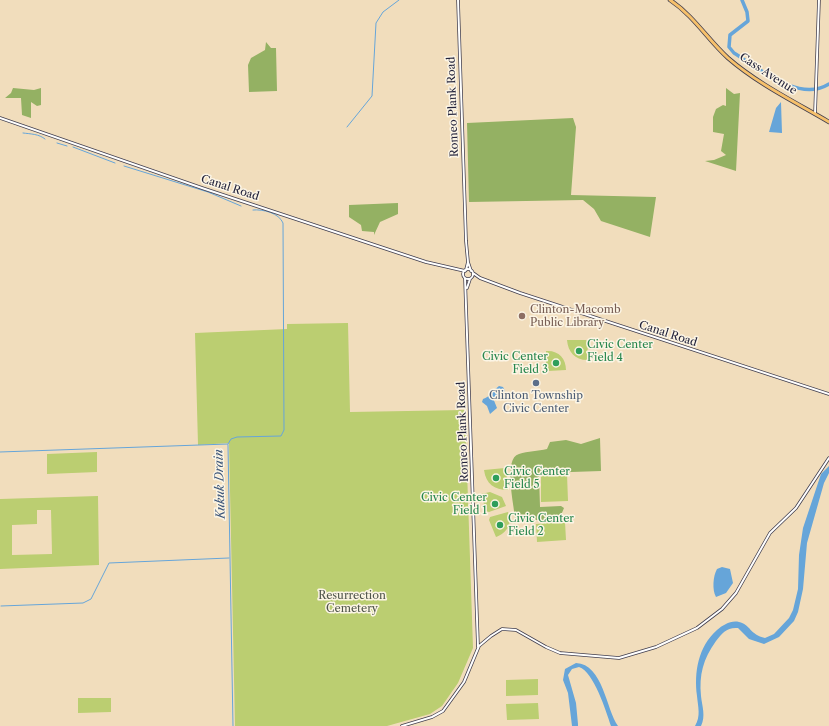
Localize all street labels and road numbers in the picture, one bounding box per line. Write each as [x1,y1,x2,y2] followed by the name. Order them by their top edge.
[737,51,799,97] street label: Cass Avenue
[445,57,461,157] street label: Romeo Plank Road
[199,172,261,204] street label: Canal Road
[637,318,699,350] street label: Canal Road
[455,382,471,482] street label: Romeo Plank Road

